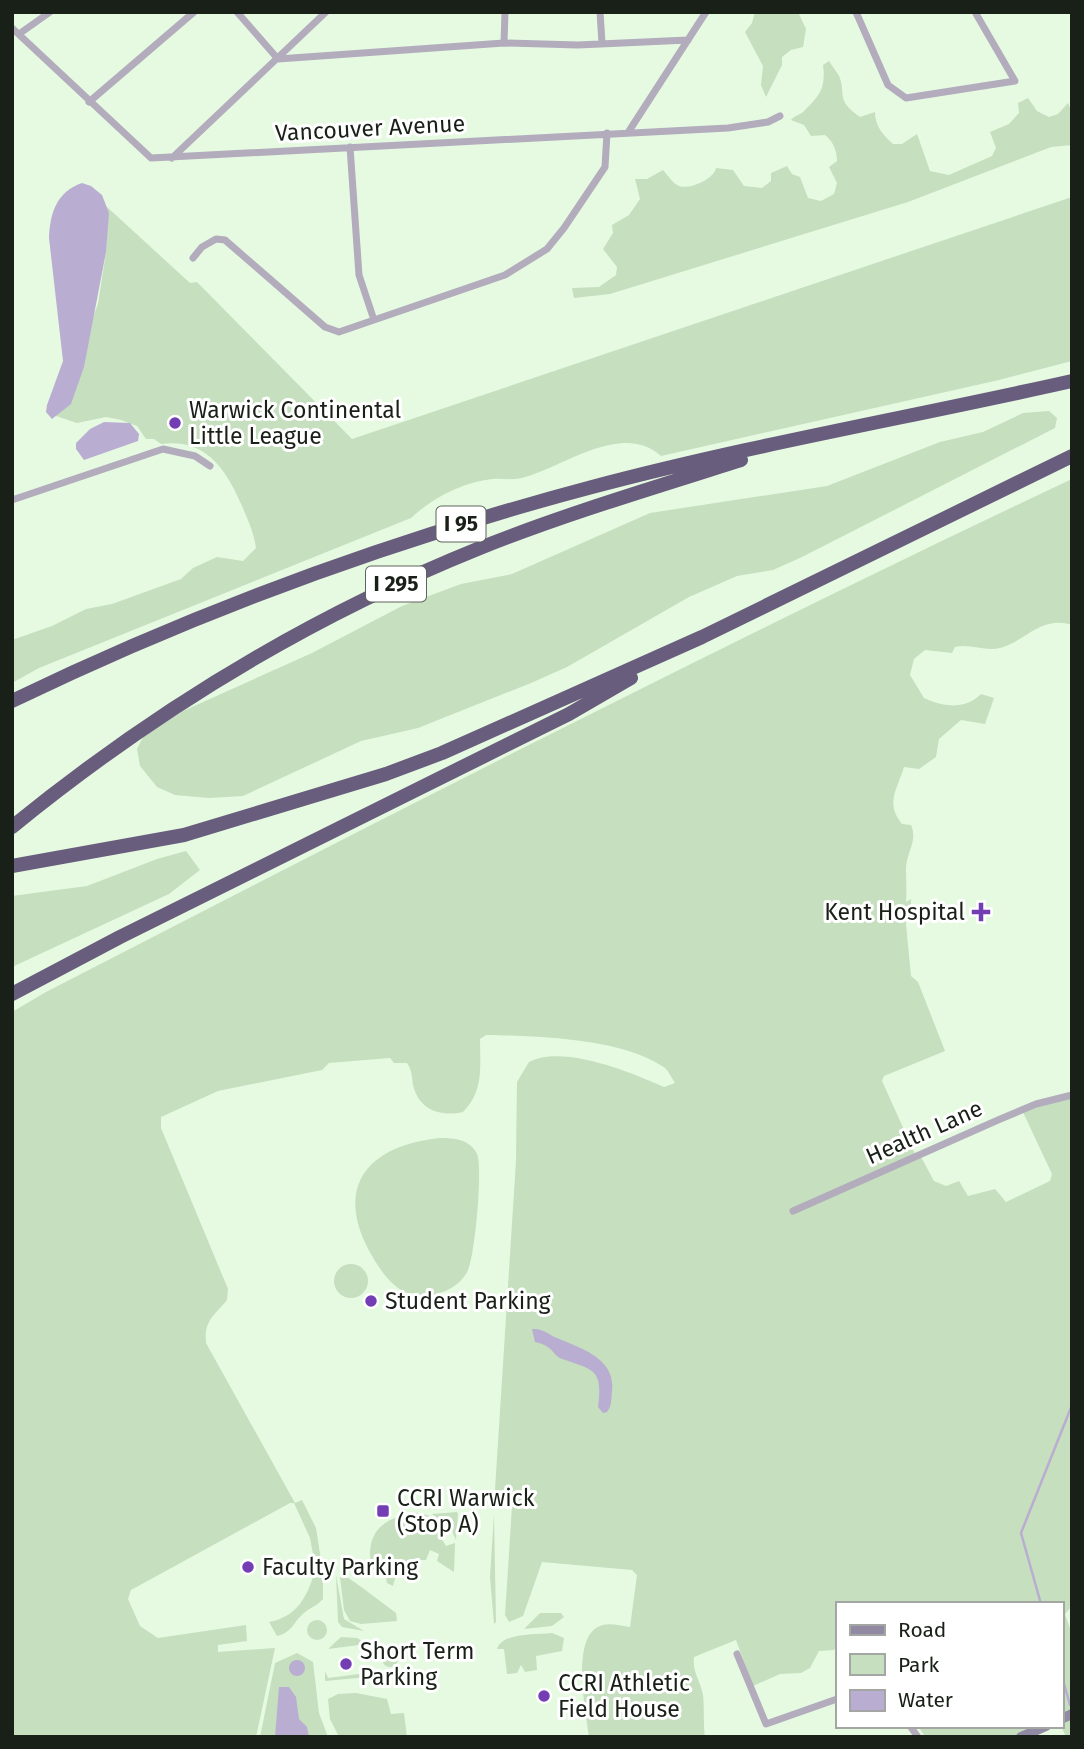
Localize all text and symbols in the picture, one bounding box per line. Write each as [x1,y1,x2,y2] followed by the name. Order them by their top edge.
[274,109,466,147] street label: Vancouver Avenue
[189,396,402,450] place label: Warwick Continental Little League
[167,415,183,431] marker: Warwick Continental Little League
[436,506,486,542] road number: I 95
[366,566,426,602] road number: I 295
[824,898,965,926] place label: Kent Hospital
[971,902,991,922] marker: Kent Hospital
[861,1094,987,1170] street label: Health Lane
[385,1287,551,1315] place label: Student Parking
[363,1293,379,1309] marker: Student Parking
[397,1484,535,1538] place label: CCRI Warwick (Stop A)
[375,1503,391,1519] marker: CCRI Warwick (Stop A)
[262,1553,418,1581] place label: Faculty Parking
[240,1559,256,1575] marker: Faculty Parking
[836,1602,1063,1728] legend
[898,1617,946,1643] text: Road
[360,1637,474,1691] place label: Short Term Parking
[898,1652,940,1678] text: Park
[338,1656,354,1672] marker: Short Term Parking
[558,1669,690,1723] place label: CCRI Athletic Field House
[898,1687,953,1713] text: Water
[536,1688,552,1704] marker: CCRI Athletic Field House

